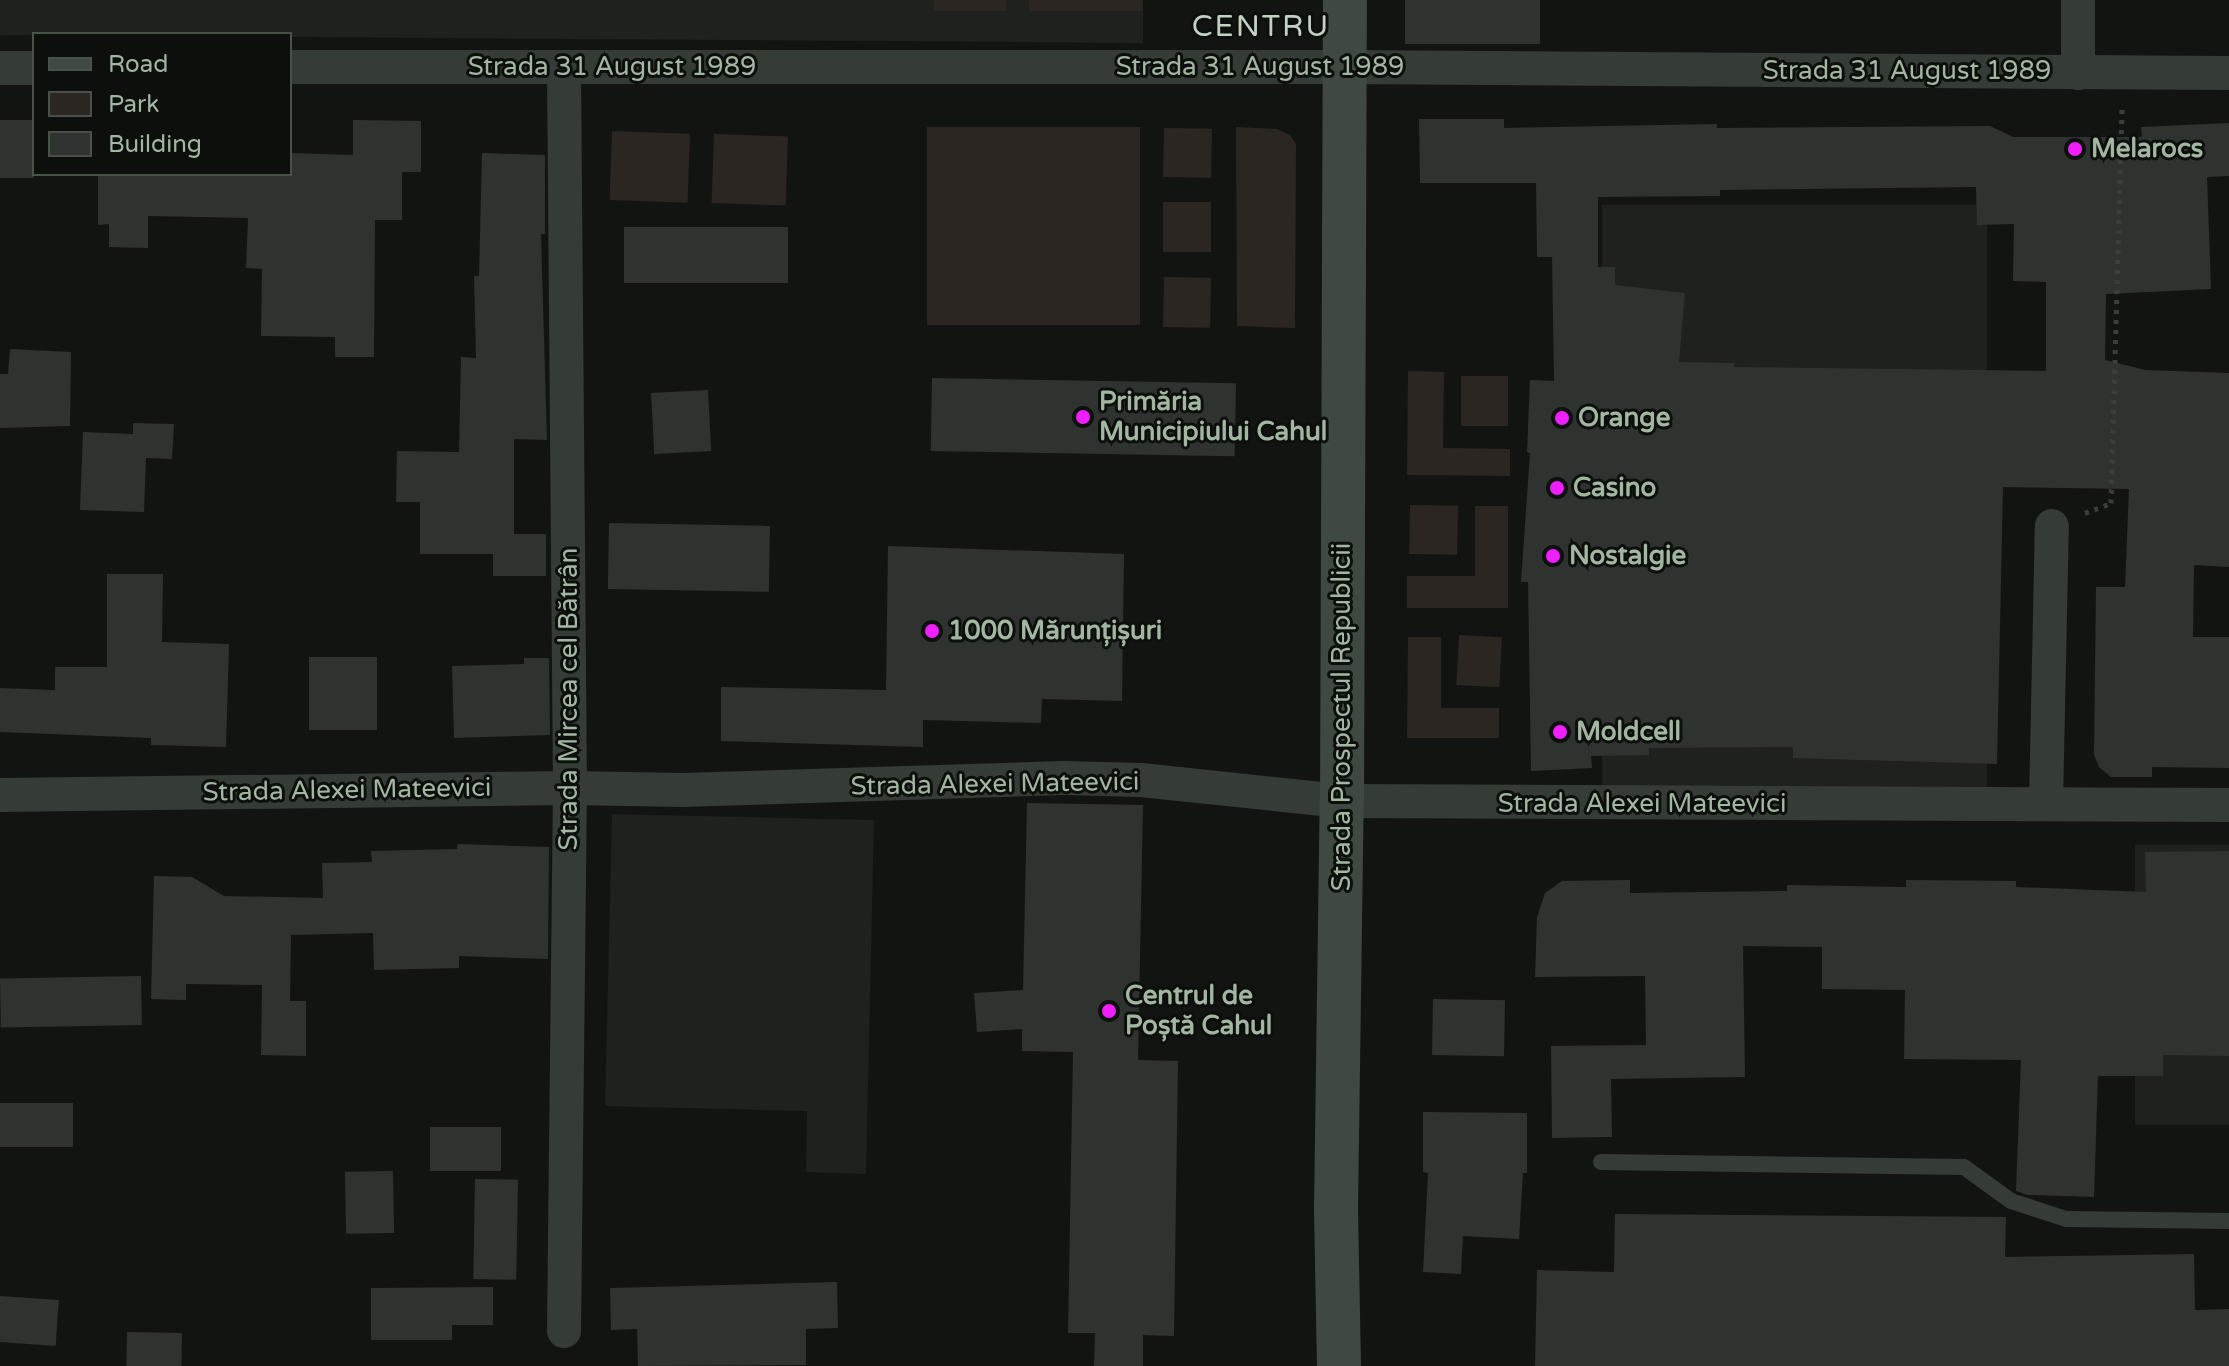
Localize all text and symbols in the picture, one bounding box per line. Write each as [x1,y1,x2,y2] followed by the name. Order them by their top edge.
[1192,9,1330,45] district label: CENTRU
[32,32,292,176] legend
[108,50,168,79] text: Road
[468,51,756,83] street label: Strada 31 August 1989
[1116,51,1404,83] street label: Strada 31 August 1989
[1763,55,2051,87] street label: Strada 31 August 1989
[108,90,159,119] text: Park
[108,130,202,159] text: Building
[2091,133,2203,165] place label: Melarocs
[2066,140,2084,158] marker: Melarocs
[1099,386,1327,448] place label: Primăria Municipiului Cahul
[1578,402,1670,434] place label: Orange
[1074,408,1092,426] marker: Primăria Municipiului Cahul
[1553,409,1571,427] marker: Orange
[1573,472,1656,504] place label: Casino
[1548,479,1566,497] marker: Casino
[1569,540,1686,572] place label: Nostalgie
[1326,543,1358,891] street label: Strada Prospectul Republicii
[1544,547,1562,565] marker: Nostalgie
[553,548,585,850] street label: Strada Mircea cel Bătrân
[948,615,1162,647] place label: 1000 Mărunțișuri
[923,622,941,640] marker: 1000 Mărunțișuri
[1576,716,1681,748] place label: Moldcell
[1551,723,1569,741] marker: Moldcell
[850,766,1140,802] street label: Strada Alexei Mateevici
[202,772,492,808] street label: Strada Alexei Mateevici
[1498,788,1786,820] street label: Strada Alexei Mateevici
[1125,980,1272,1042] place label: Centrul de Poștă Cahul
[1100,1002,1118,1020] marker: Centrul de Poștă Cahul

